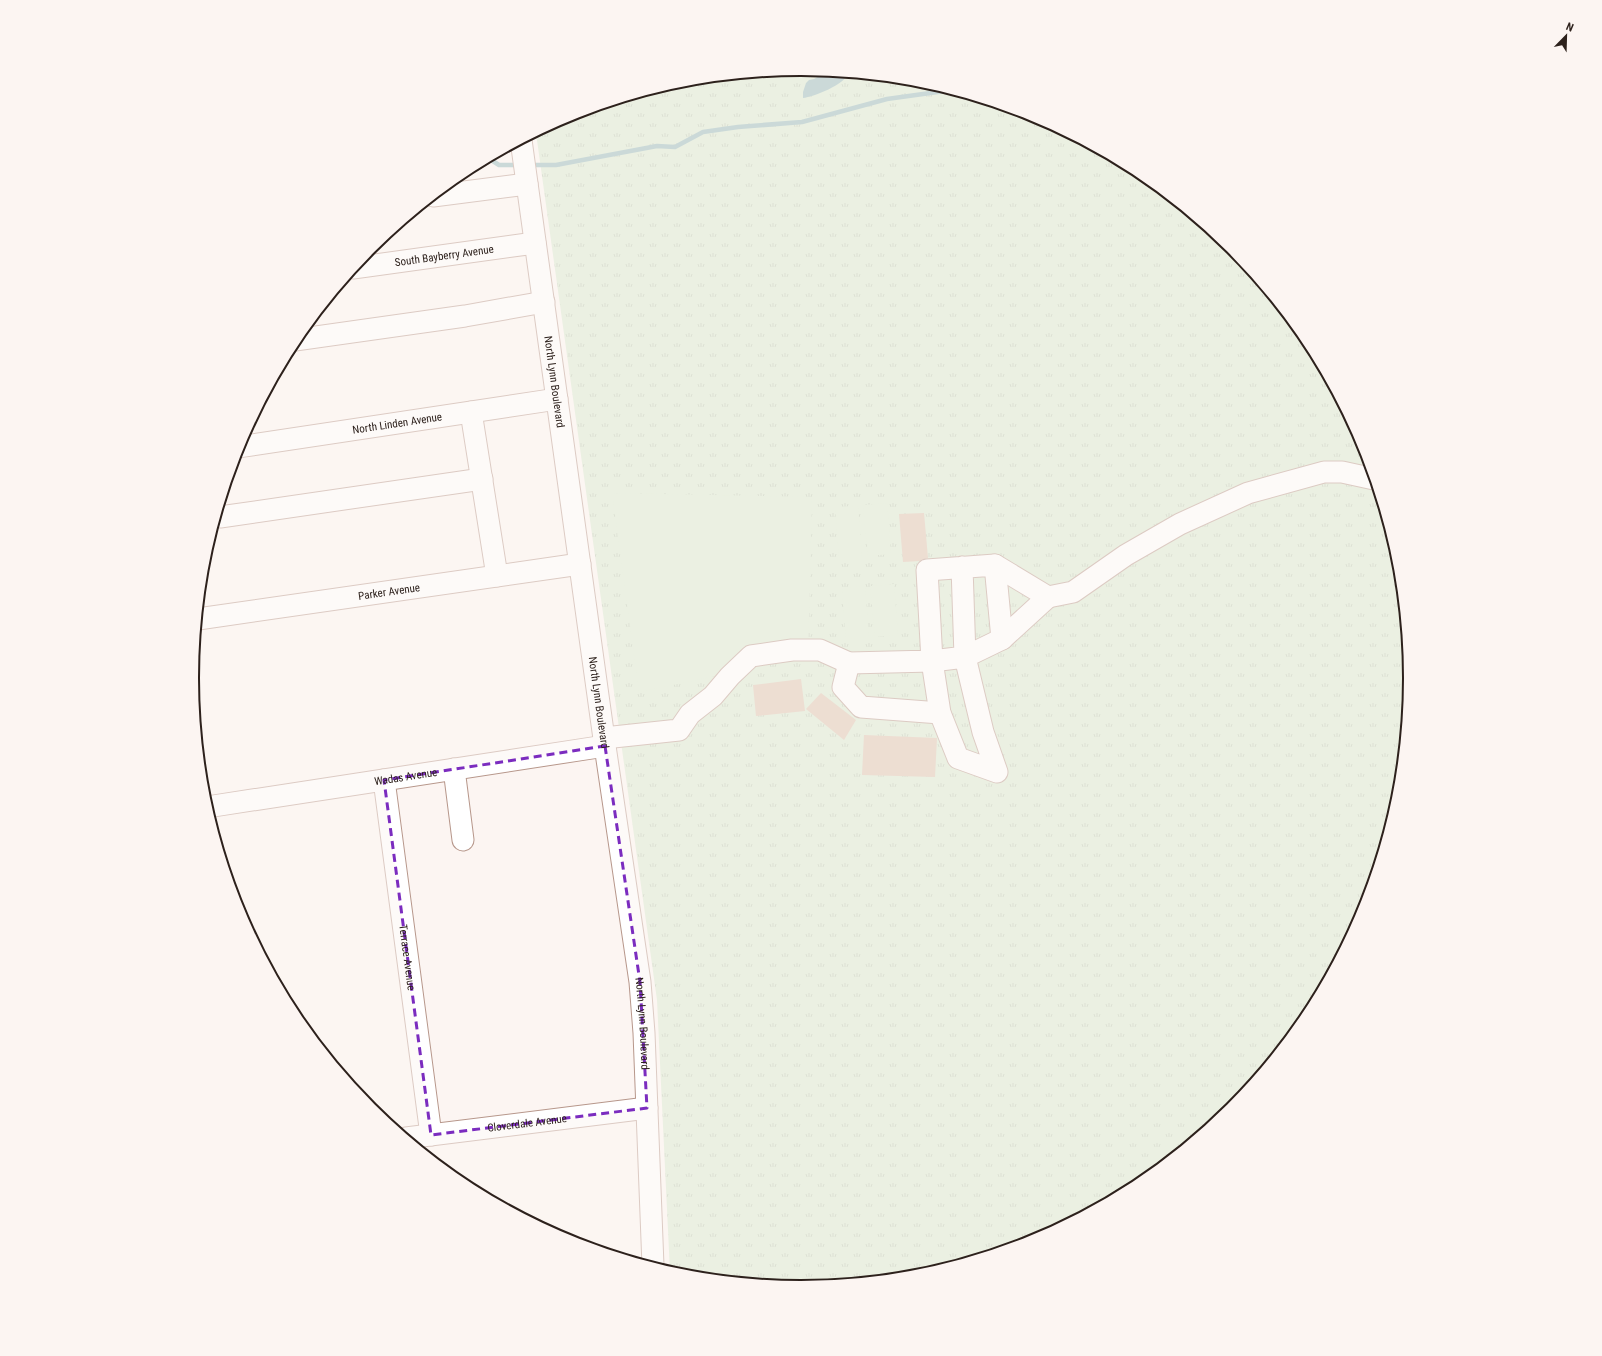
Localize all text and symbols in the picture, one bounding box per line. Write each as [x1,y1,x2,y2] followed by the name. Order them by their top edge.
[1546,16,1586,56] north arrow
[1564,20,1576,35] text: N
[394,242,494,269] street label: South Bayberry Avenue
[542,335,567,428] street label: North Lynn Boulevard
[352,410,443,436] street label: North Linden Avenue
[357,581,421,602] street label: Parker Avenue
[586,656,612,749] street label: North Lynn Boulevard
[373,765,438,788] street label: Wadas Avenue
[397,924,418,991] street label: Terrace Avenue
[633,976,652,1070] street label: North Lynn Boulevard
[487,1112,568,1134] street label: Cloverdale Avenue

